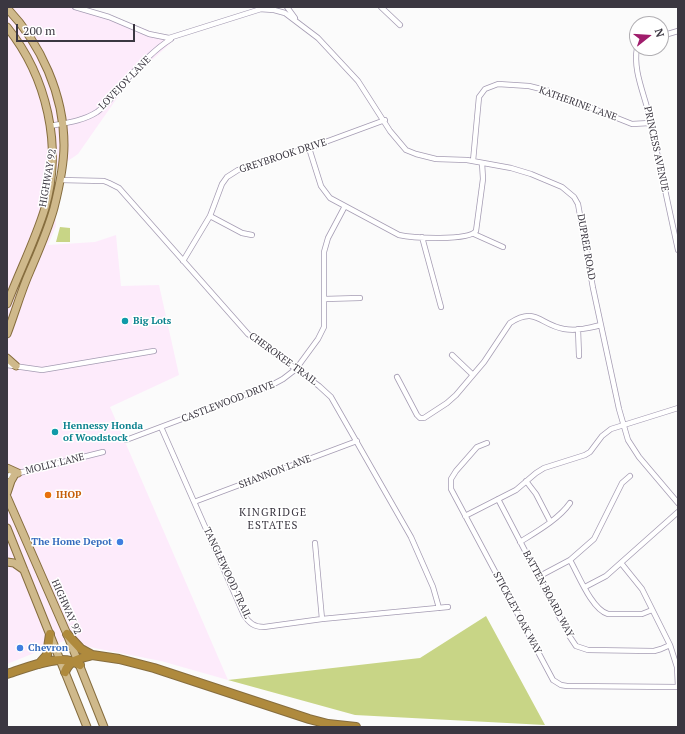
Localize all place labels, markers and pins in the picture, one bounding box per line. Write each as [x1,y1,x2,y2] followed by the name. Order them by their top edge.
[133,315,171,327] place label: Big Lots
[120,316,130,326] marker: Big Lots
[63,420,143,444] place label: Hennessy Honda of Woodstock
[50,427,60,437] marker: Hennessy Honda of Woodstock
[56,489,81,501] place label: IHOP
[43,490,53,500] marker: IHOP
[31,536,112,548] place label: The Home Depot
[115,537,125,547] marker: The Home Depot
[28,642,68,654] place label: Chevron
[15,643,25,653] marker: Chevron

